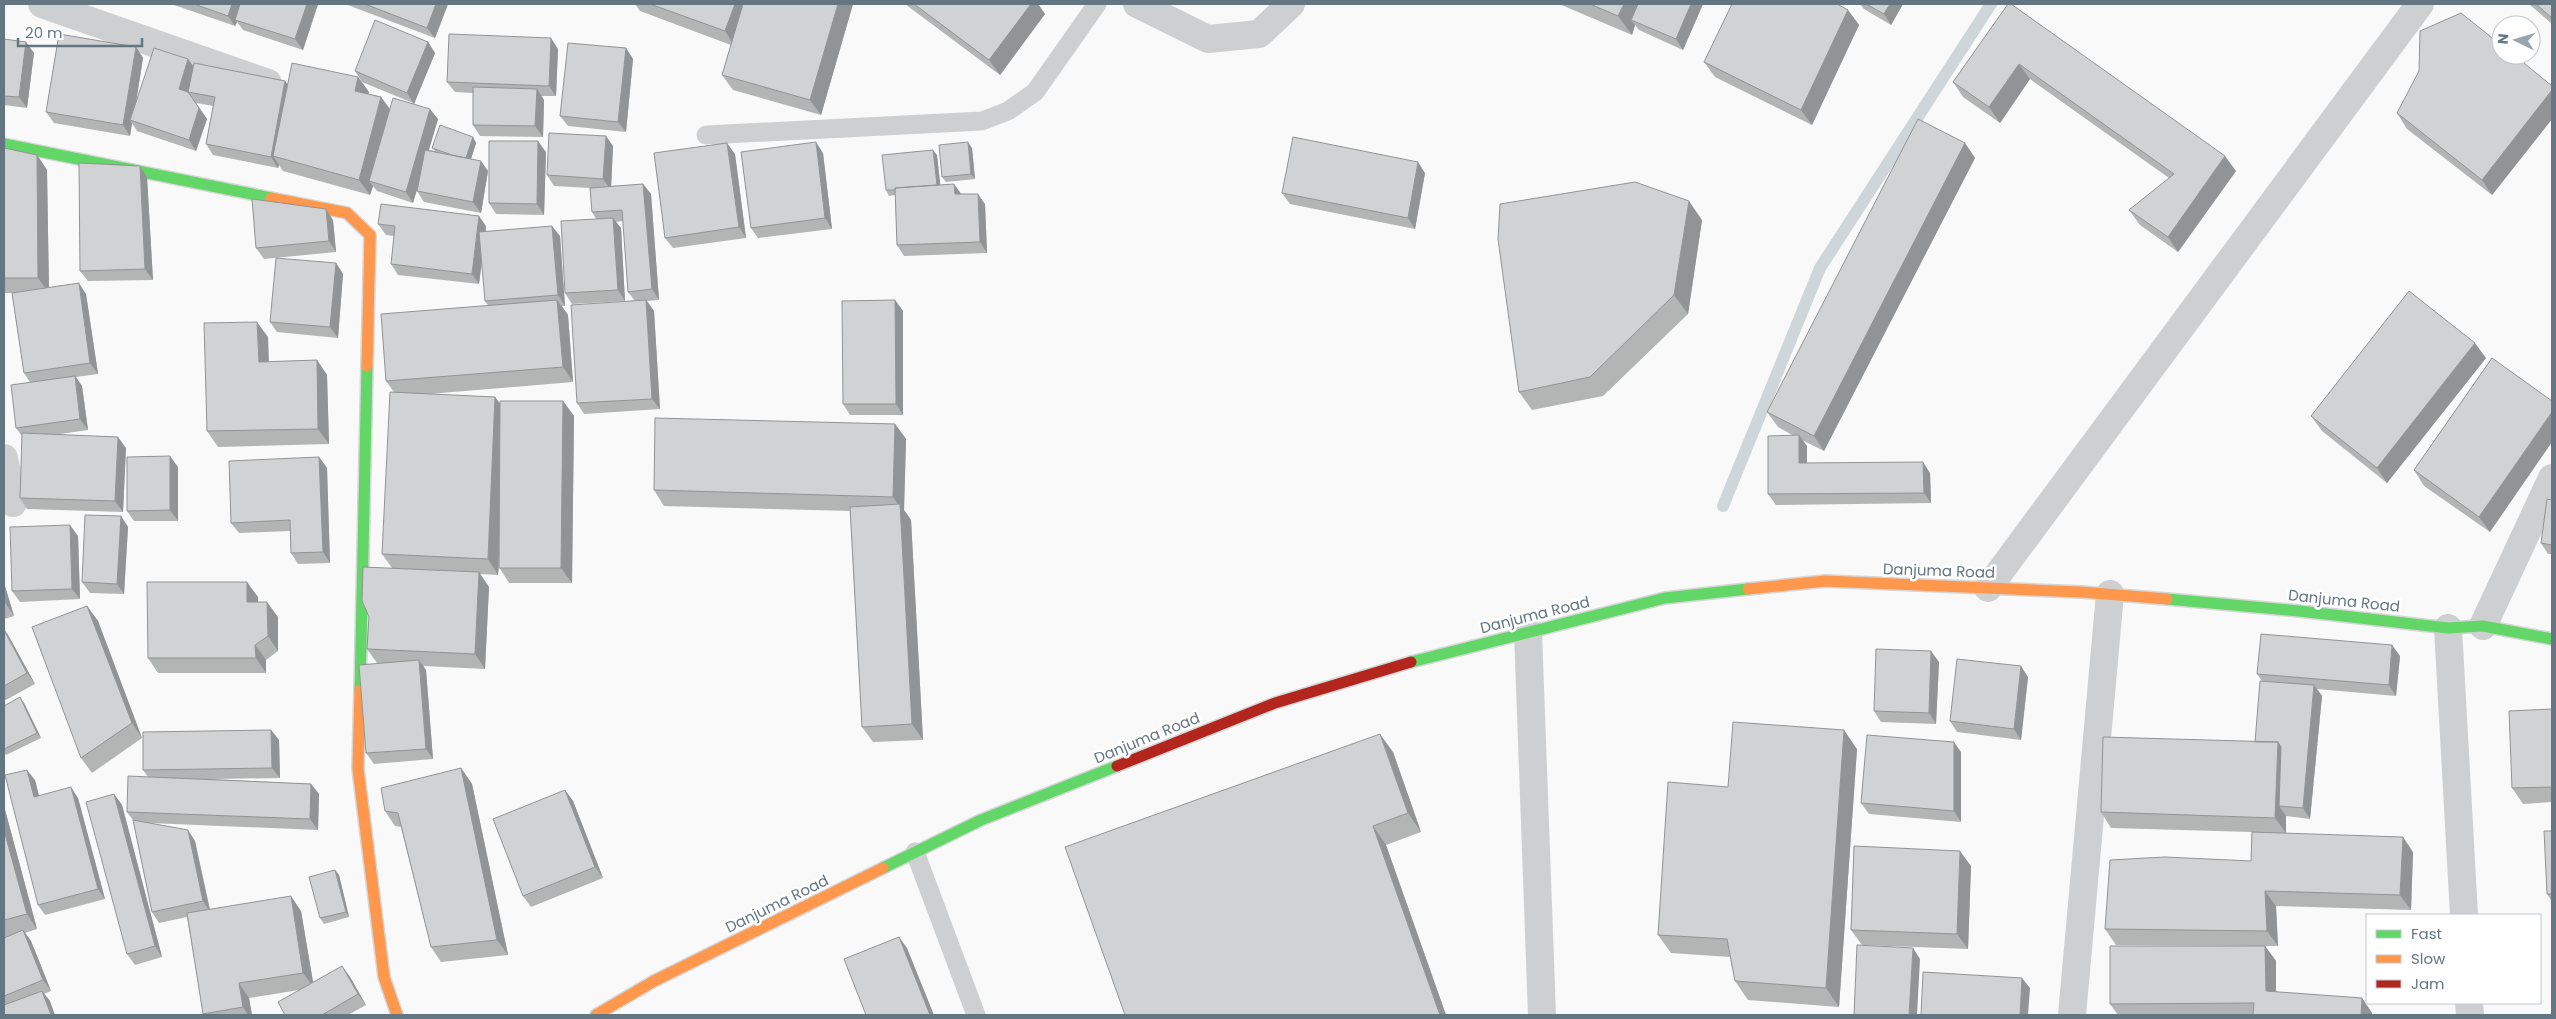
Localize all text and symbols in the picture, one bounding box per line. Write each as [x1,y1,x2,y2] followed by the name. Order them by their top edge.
[18,15,141,47] scale bar
[2491,15,2541,65] north arrow
[25,22,63,43] text: 20 m
[2493,33,2513,45] text: N
[1883,558,1995,583] street label: Danjuma Road
[2287,584,2401,617] street label: Danjuma Road
[1478,591,1592,638] street label: Danjuma Road
[1091,707,1203,768] street label: Danjuma Road
[722,870,832,938] street label: Danjuma Road
[2366,914,2541,1004] legend
[2411,923,2442,944] text: Fast
[2411,948,2446,969] text: Slow
[2411,973,2445,994] text: Jam

